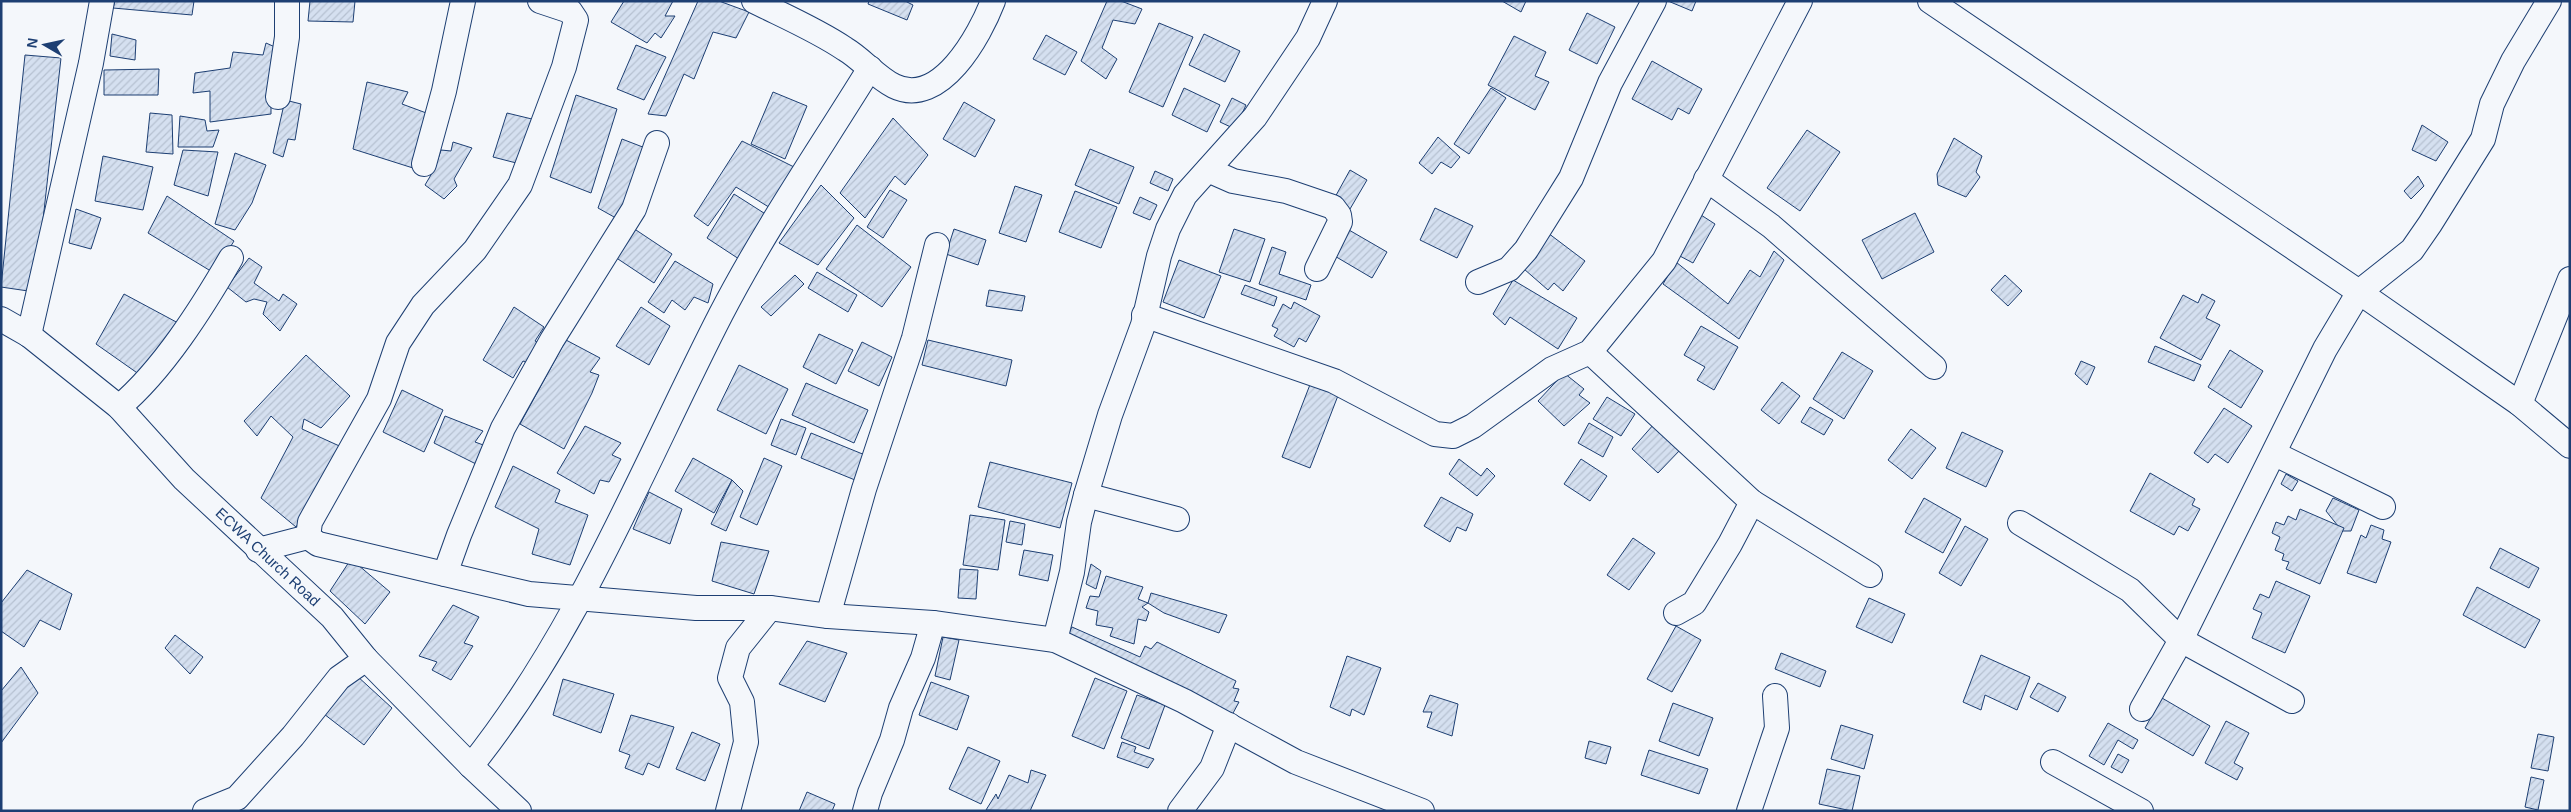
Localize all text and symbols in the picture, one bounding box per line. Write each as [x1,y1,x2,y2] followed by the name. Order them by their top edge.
[20,20,70,70] north arrow
[23,37,41,49] text: N
[212,504,324,609] street label: ECWA Church Road

